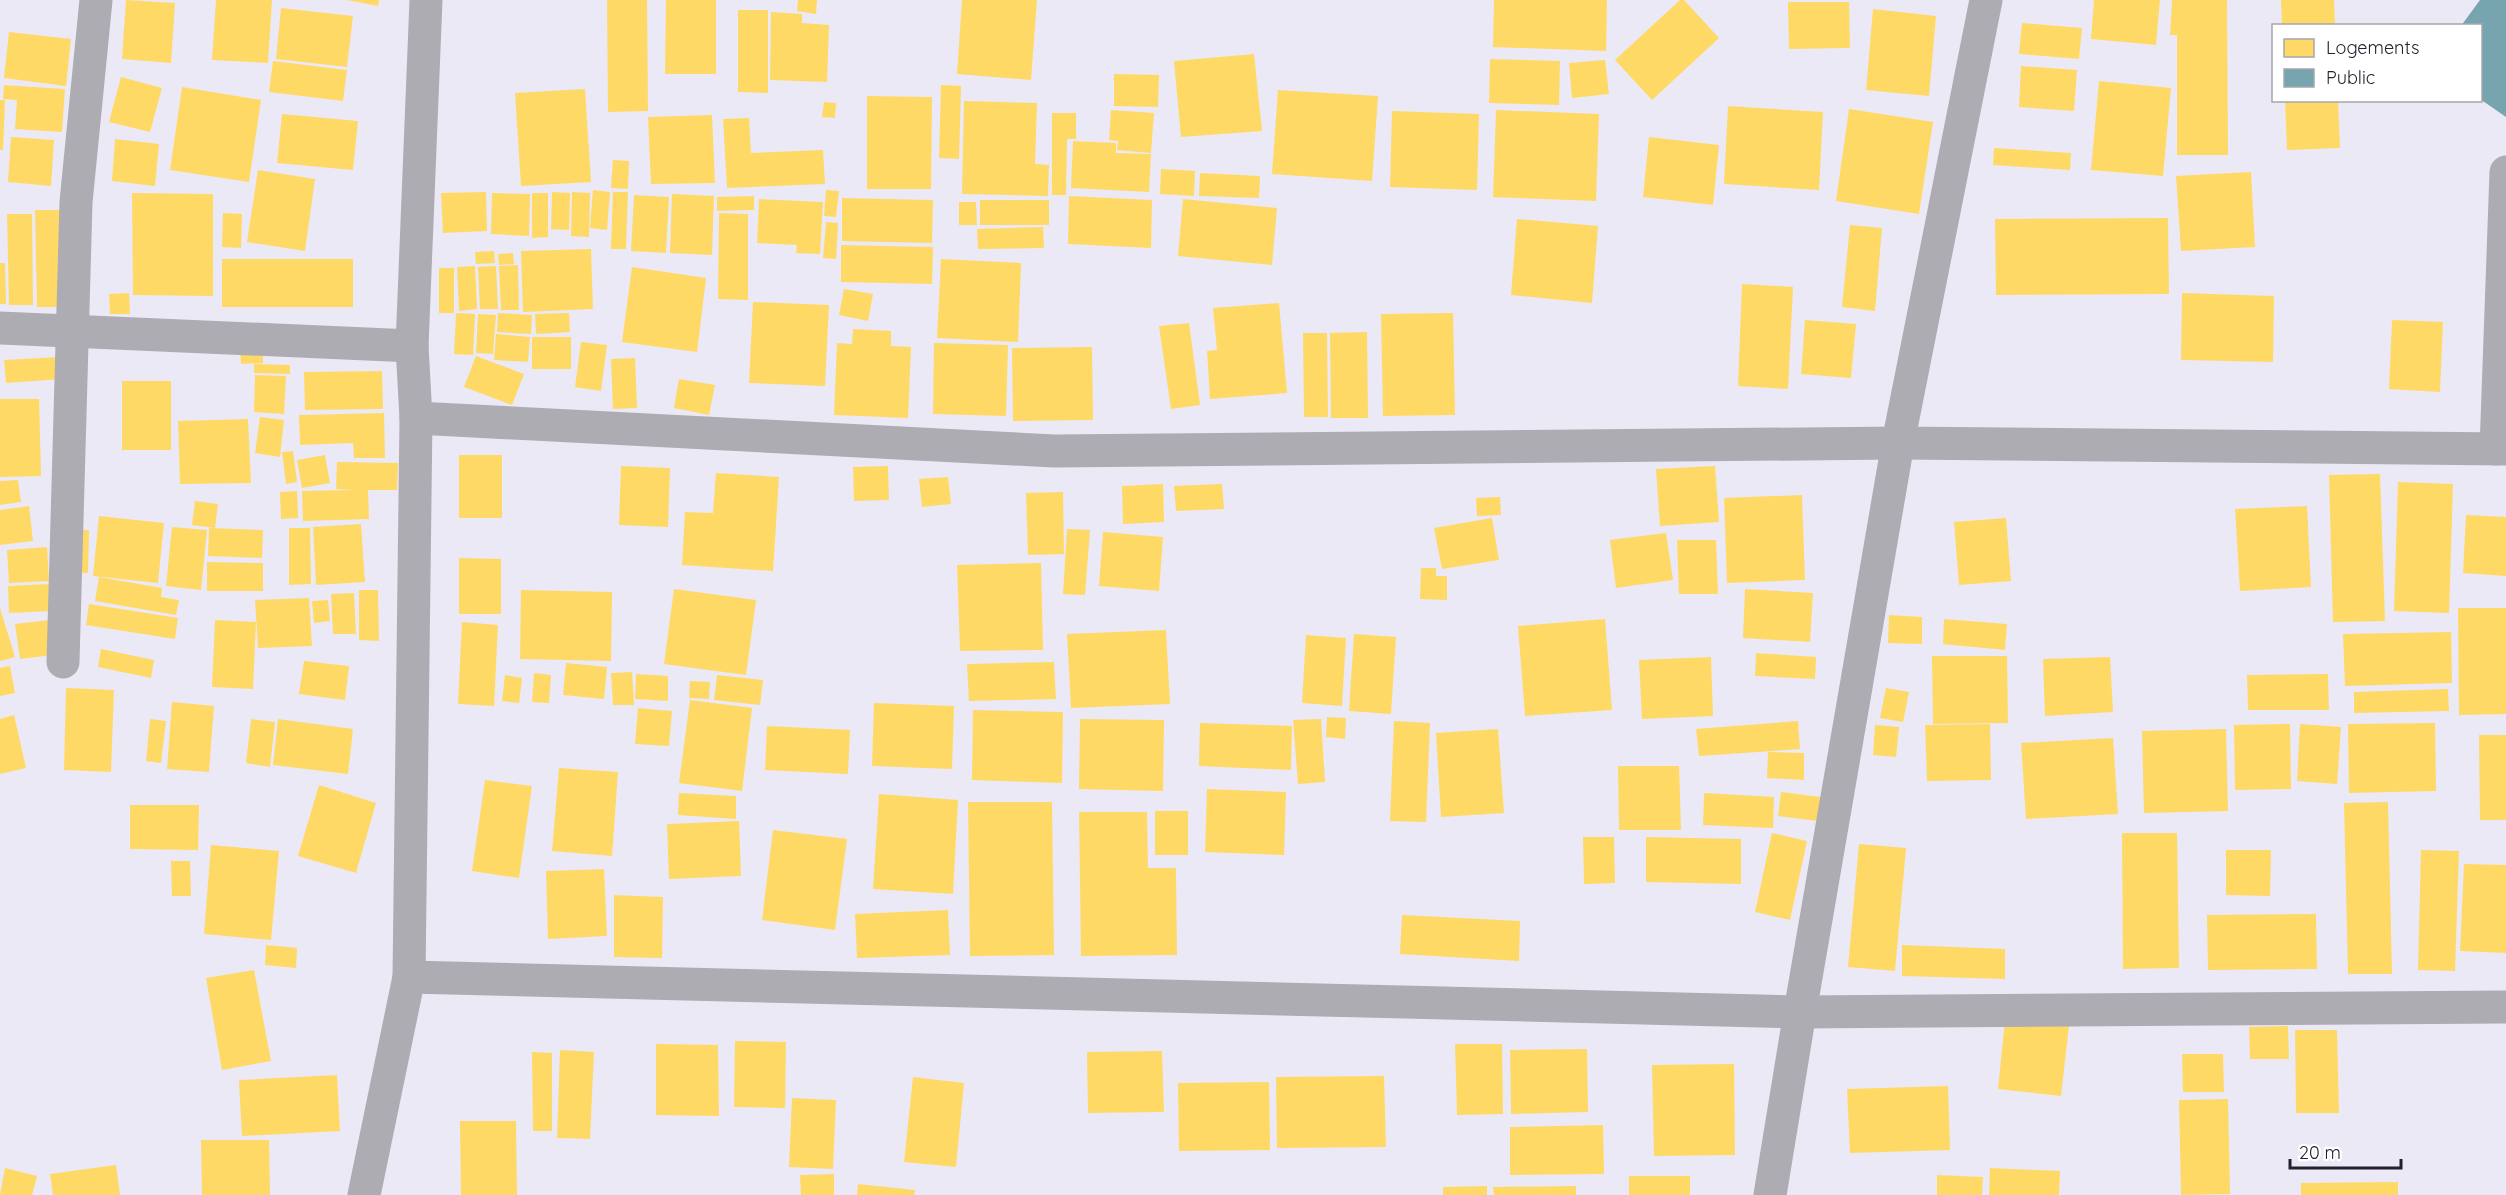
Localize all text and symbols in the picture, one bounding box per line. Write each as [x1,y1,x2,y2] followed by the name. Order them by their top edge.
[2272,24,2482,102] legend
[2326,36,2419,59] text: Logements
[2326,66,2375,89] text: Public
[2290,1132,2401,1170] scale bar
[2299,1141,2341,1164] text: 20 m

